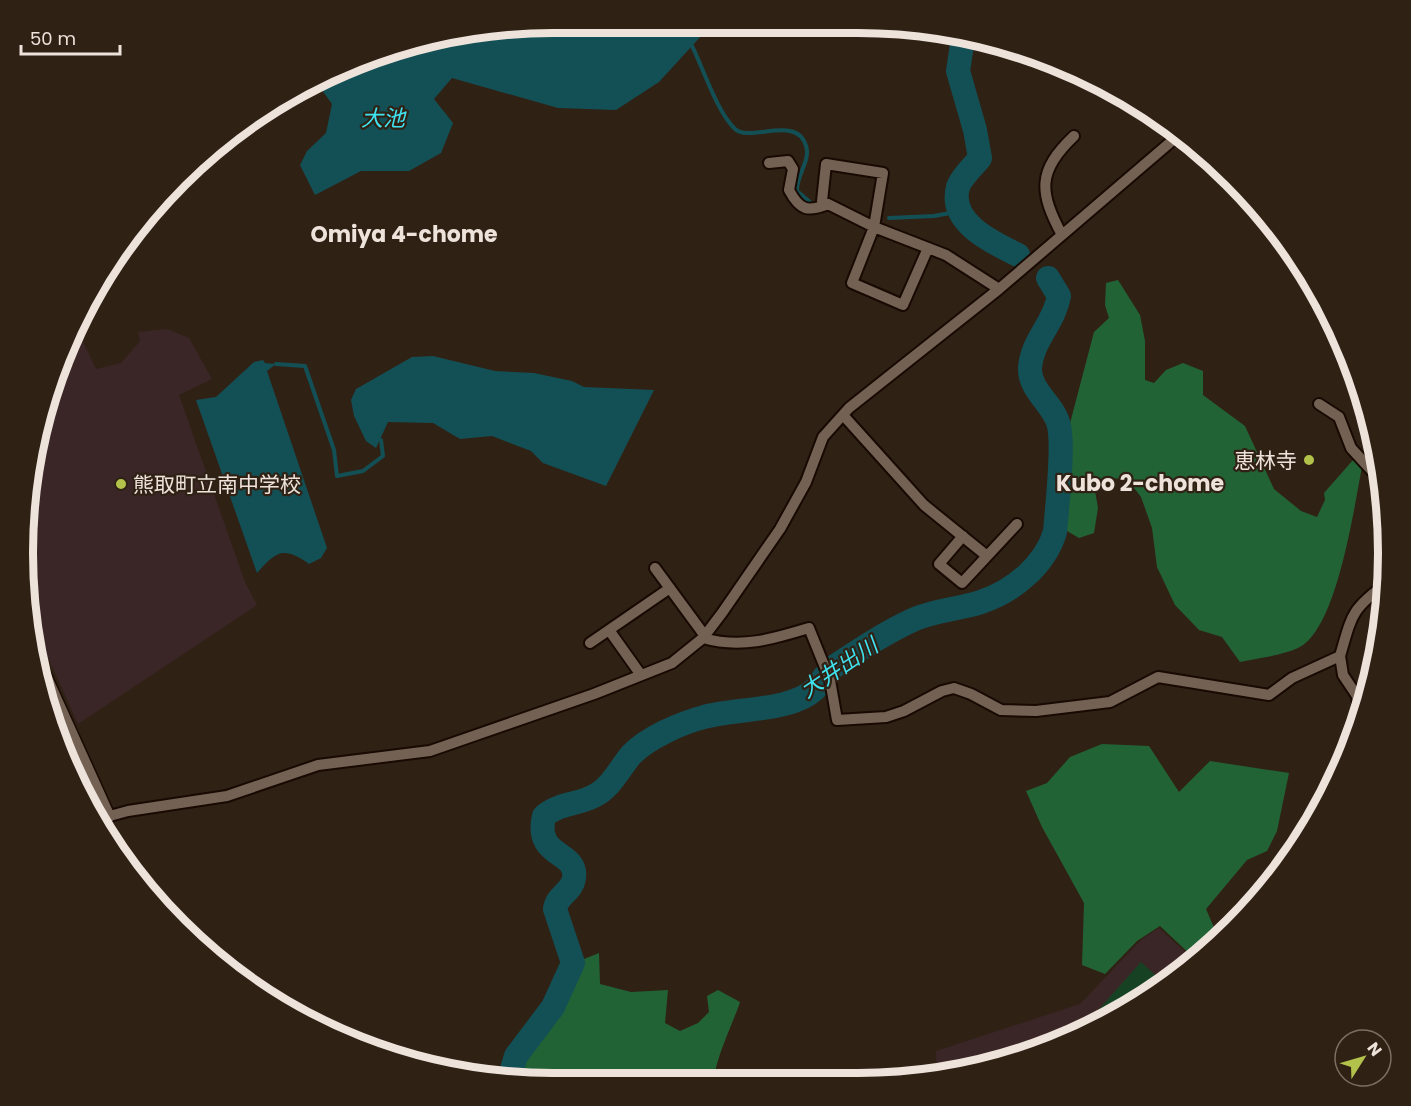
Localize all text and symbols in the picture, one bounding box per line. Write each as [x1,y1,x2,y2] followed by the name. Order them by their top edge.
[21,18,120,56] scale bar
[30,26,76,51] text: 50 m
[361,103,407,134] water label: 大池
[310,219,498,250] district label: Omiya 4-chome
[1234,446,1297,475] place label: 恵林寺
[1302,453,1316,467] marker: 恵林寺
[1056,468,1224,499] district label: Kubo 2-chome
[133,470,301,499] place label: 熊取町立南中学校
[114,477,128,491] marker: 熊取町立南中学校
[794,629,886,705] water label: 大井出川
[1333,1028,1393,1088] north arrow
[1362,1038,1387,1061] text: N

